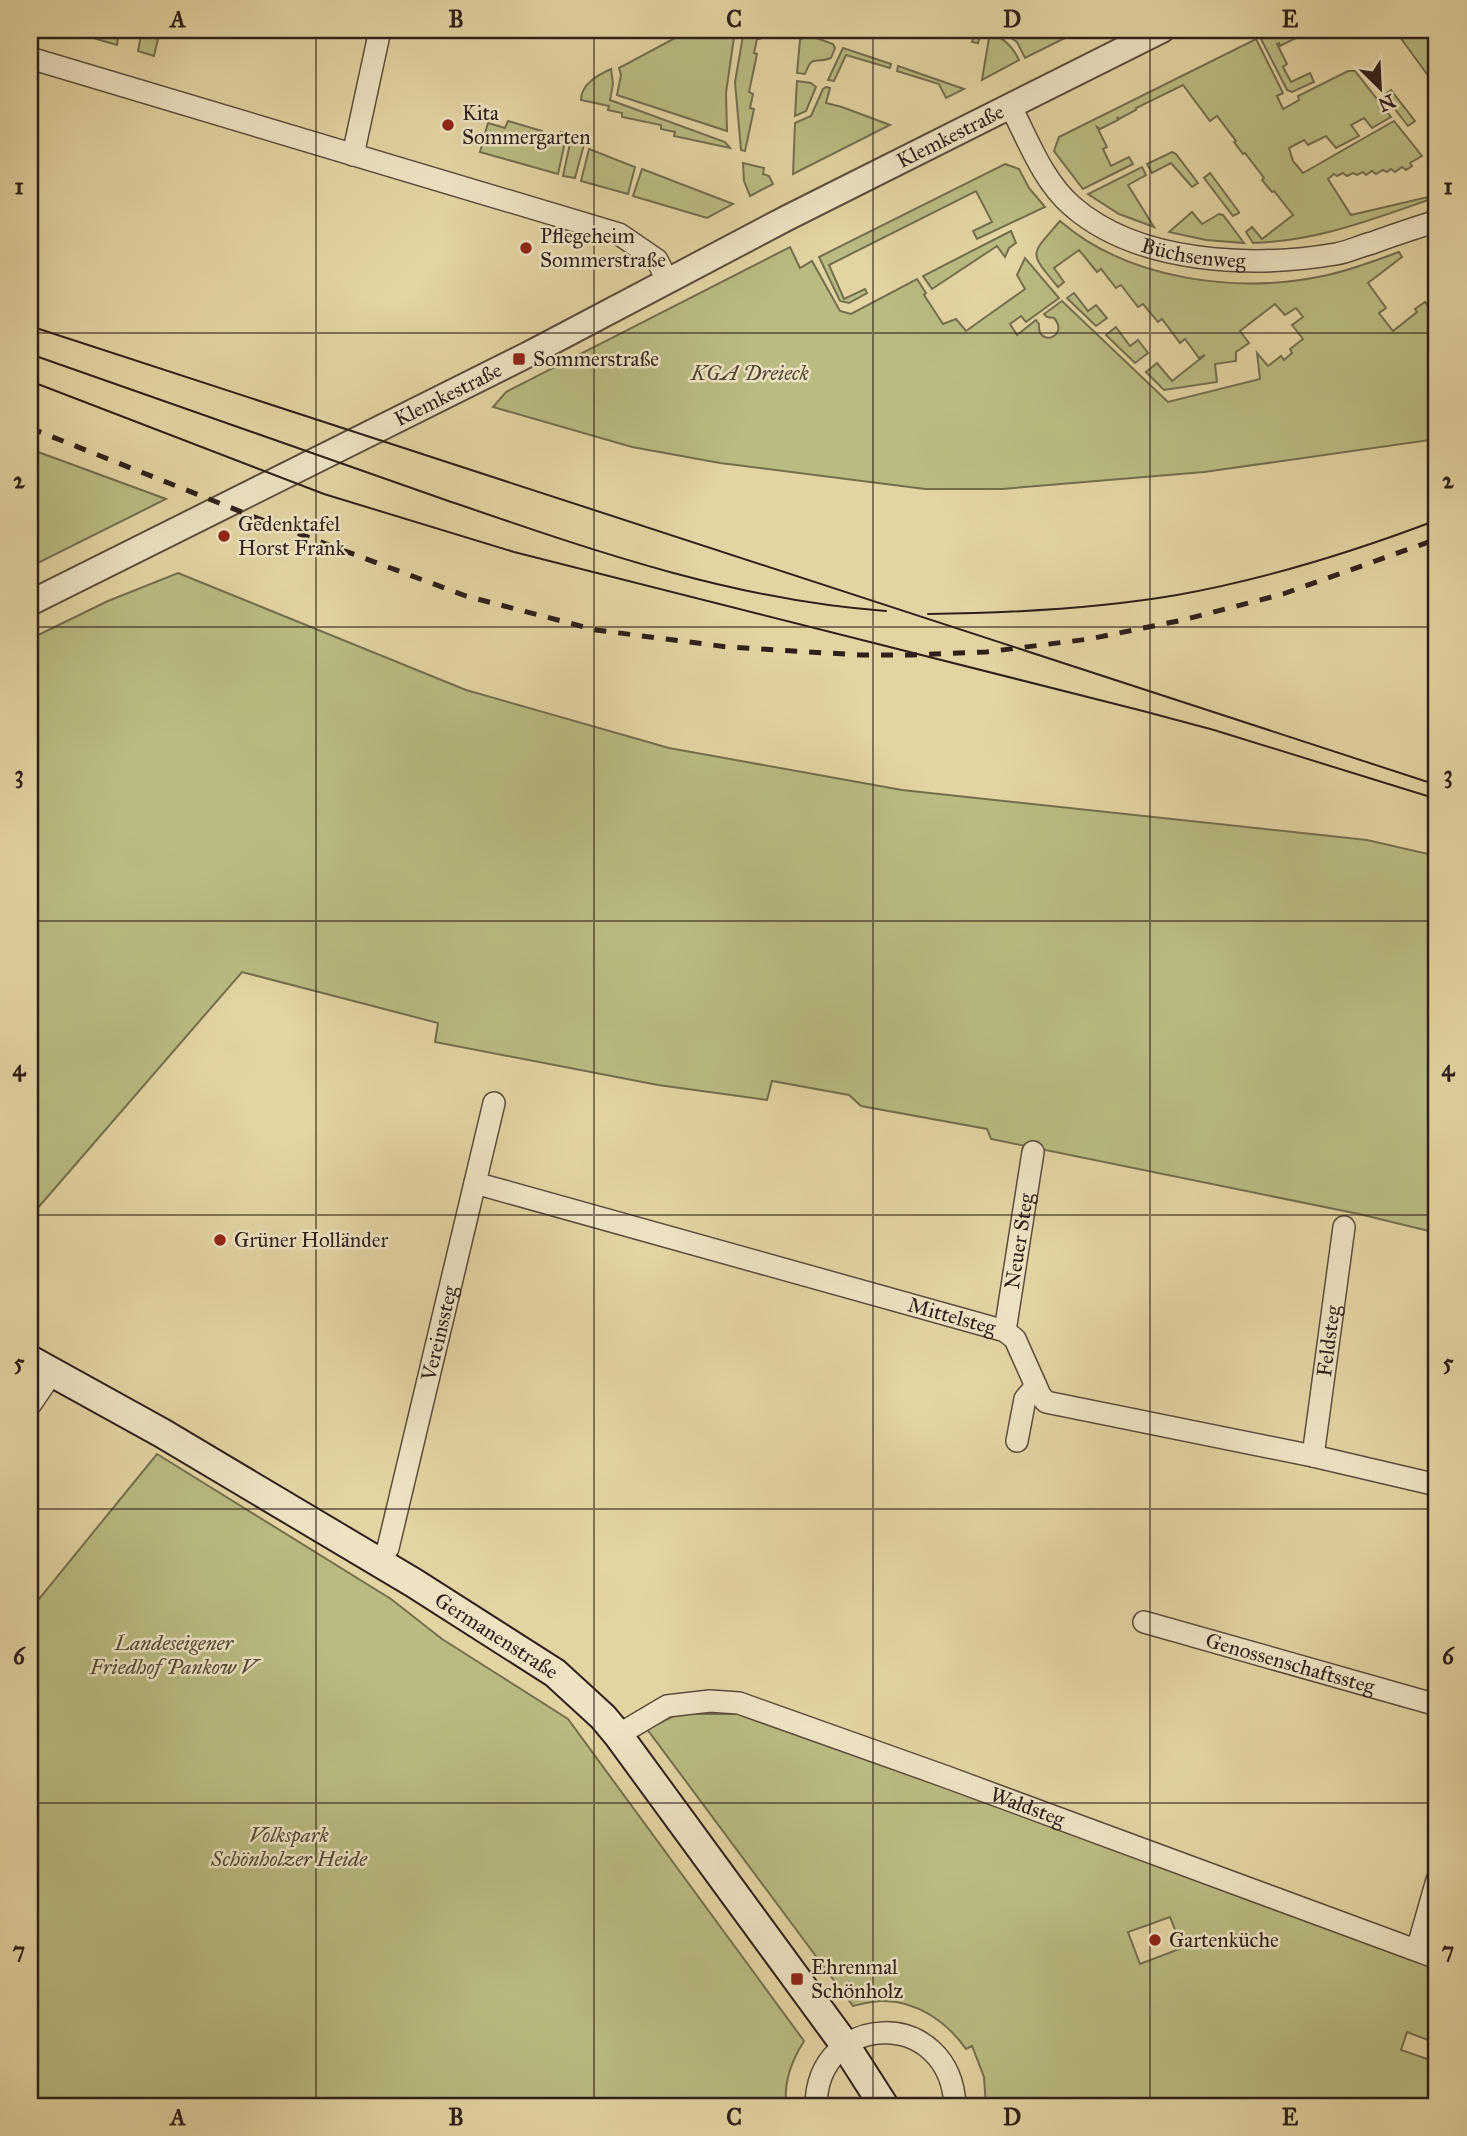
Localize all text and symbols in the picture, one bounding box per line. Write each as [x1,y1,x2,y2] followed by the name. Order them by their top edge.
[168,5,186,33] text: A
[448,5,464,33] text: B
[726,5,742,33] text: C
[1003,5,1021,33] text: D
[1282,5,1299,33] text: E
[1344,52,1414,122] north arrow
[1375,89,1399,117] text: N
[892,98,1009,174] street label: Klemkestraße
[462,100,591,150] place label: Kita Sommergarten
[440,117,456,133] marker: Kita Sommergarten
[14,172,24,200] text: 1
[1443,172,1453,200] text: 1
[540,223,666,273] place label: Pflegeheim Sommerstraße
[1138,232,1246,274] street label: Büchsenweg
[518,240,534,256] marker: Pflegeheim Sommerstraße
[533,346,659,372] place label: Sommerstraße
[511,351,527,367] marker: Sommerstraße
[390,357,506,432] street label: Klemkestraße
[690,360,810,386] park label: KGA Dreieck
[13,466,25,494] text: 2
[1442,466,1454,494] text: 2
[238,511,345,561] place label: Gedenktafel Horst Frank
[216,528,232,544] marker: Gedenktafel Horst Frank
[14,760,24,789] text: 3
[1443,760,1453,789] text: 3
[13,1054,27,1082] text: 4
[1442,1054,1456,1082] text: 4
[999,1191,1039,1291] street label: Neuer Steg
[234,1227,388,1253] place label: Grüner Holländer
[212,1232,228,1248] marker: Grüner Holländer
[415,1283,463,1384] street label: Vereinssteg
[905,1291,999,1341] street label: Mittelsteg
[1311,1304,1346,1378] street label: Feldsteg
[14,1348,25,1376] text: 5
[1443,1348,1454,1376] text: 5
[430,1587,563,1685] street label: Germanenstraße
[1203,1627,1378,1700] street label: Genossenschaftssteg
[89,1630,262,1680] park label: Landeseigener Friedhof Pankow V
[13,1642,26,1670] text: 6
[1442,1642,1455,1670] text: 6
[987,1781,1069,1833] street label: Waldsteg
[210,1822,368,1872] park label: Volkspark Schönholzer Heide
[1169,1927,1279,1953] place label: Gartenküche
[1147,1932,1163,1948] marker: Gartenküche
[13,1936,25,1964] text: 7
[1442,1936,1454,1964] text: 7
[811,1954,904,2004] place label: Ehrenmal Schönholz
[789,1971,805,1987] marker: Ehrenmal Schönholz
[168,2103,186,2131] text: A
[448,2103,464,2131] text: B
[726,2103,742,2131] text: C
[1003,2103,1021,2131] text: D
[1282,2103,1299,2131] text: E

